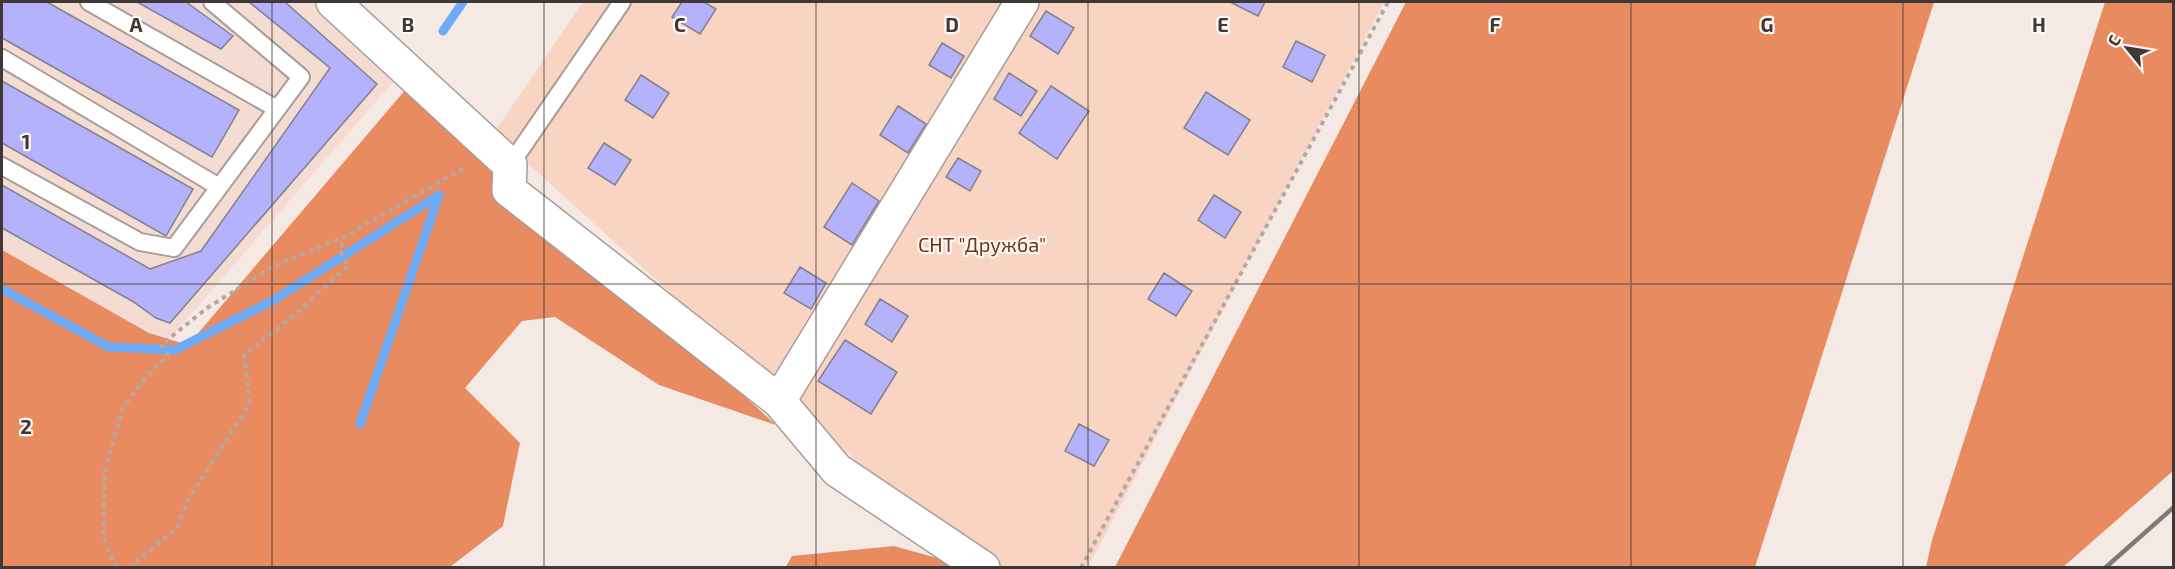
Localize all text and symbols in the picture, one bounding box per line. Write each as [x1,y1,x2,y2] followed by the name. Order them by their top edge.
[129,12,143,36] text: A
[402,12,414,36] text: B
[674,12,686,36] text: C
[945,12,959,36] text: D
[1217,12,1229,36] text: E
[1489,12,1501,36] text: F
[1761,12,1773,36] text: G
[2032,12,2046,36] text: H
[2097,18,2157,78] north arrow
[2103,31,2124,49] text: С
[22,129,30,153] text: 1
[918,232,1046,257] park label: СНТ "Дружба"
[20,414,32,438] text: 2

